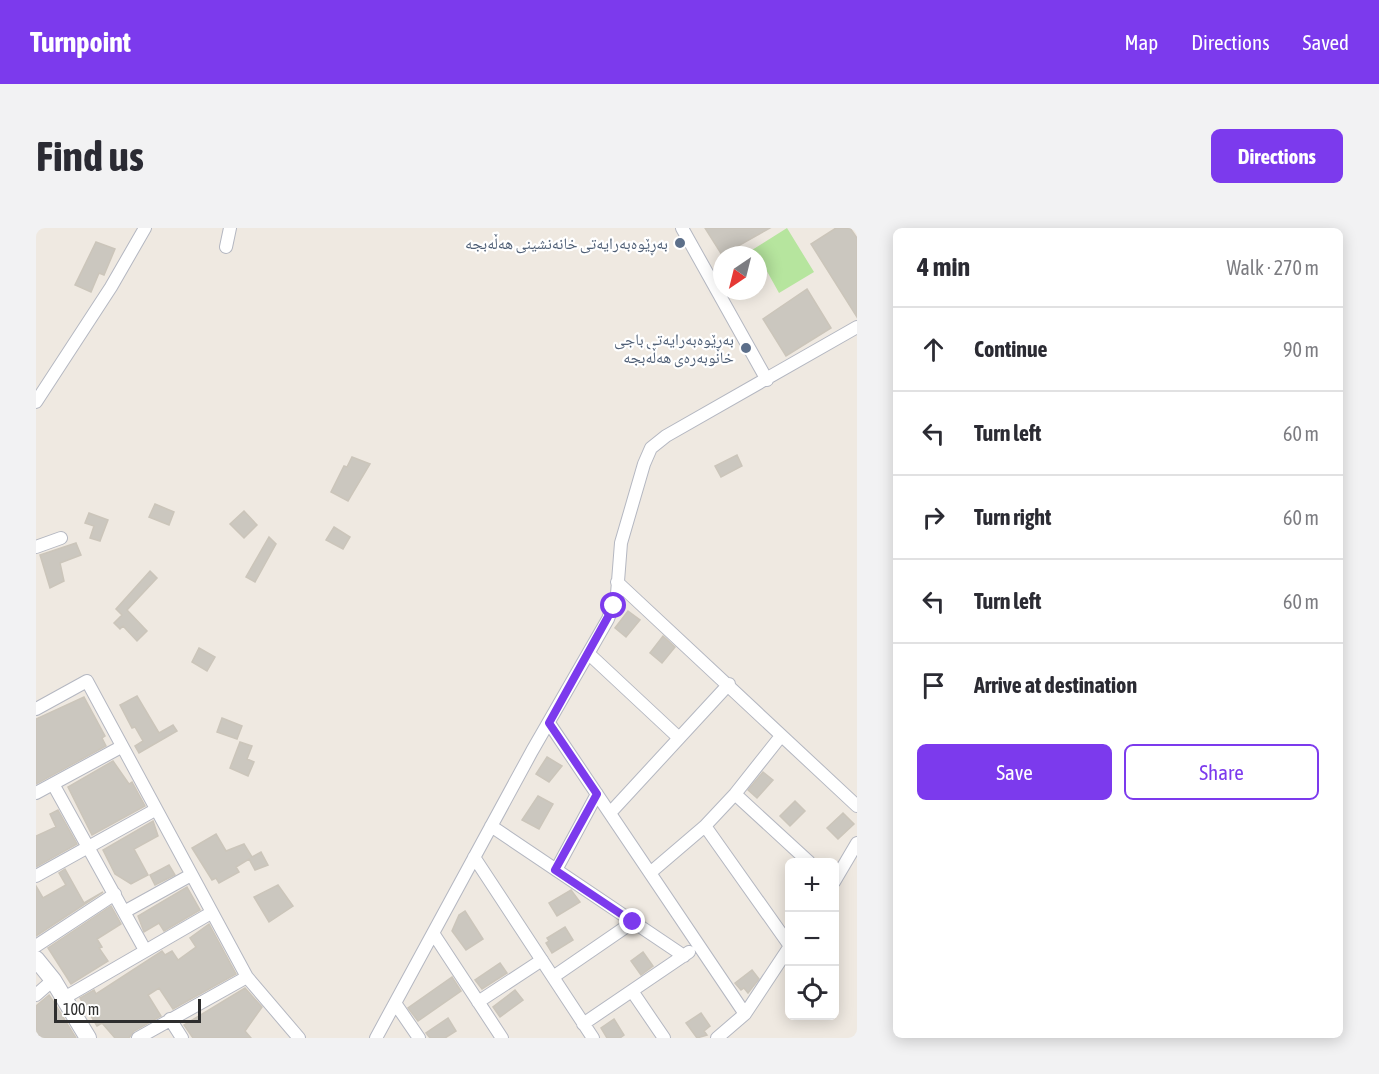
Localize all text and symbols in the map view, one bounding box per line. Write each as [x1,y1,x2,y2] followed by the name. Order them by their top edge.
[30,26,131,58] text: Turnpoint
[1124,30,1158,54] text: Map
[1191,30,1270,54] text: Directions
[1303,30,1349,54] text: Saved
[1211,129,1343,183] button: Directions
[36,132,144,180] text: Find us
[465,233,668,256] place label: بەڕێوەبەرایەتی خانەنشینی هەڵەبجە
[673,236,687,250] marker: بەڕێوەبەرایەتی خانەنشینی هەڵەبجە
[713,246,767,300] north arrow
[917,252,970,282] text: 4 min
[1227,256,1319,279] text: Walk · 270 m
[614,330,734,368] place label: بەڕێوەبەرایەتی باجی خانوبەرەی هەڵەبجە
[917,333,950,366] icon: ahead
[974,336,1048,362] text: Continue
[1283,338,1319,361] text: 90 m
[739,341,753,355] marker: بەڕێوەبەرایەتی باجی خانوبەرەی هەڵەبجە
[917,417,950,450] icon: left
[974,420,1041,446] text: Turn left
[1283,422,1319,445] text: 60 m
[917,501,950,534] icon: right
[974,504,1051,530] text: Turn right
[1283,506,1319,529] text: 60 m
[917,585,950,618] icon: left
[974,588,1041,614] text: Turn left
[1283,590,1319,613] text: 60 m
[600,592,626,618] route start
[917,669,950,702] icon: arrive
[974,672,1137,698] text: Arrive at destination
[917,744,1112,800] button: Save
[1124,744,1319,800] button: Share
[785,858,839,1020] map controls
[785,858,839,912] button: +
[619,908,645,934] route end
[785,912,839,966] button: −
[785,966,839,1020] button: locate
[54,996,201,1024] scale bar
[63,1000,99,1018] text: 100 m

